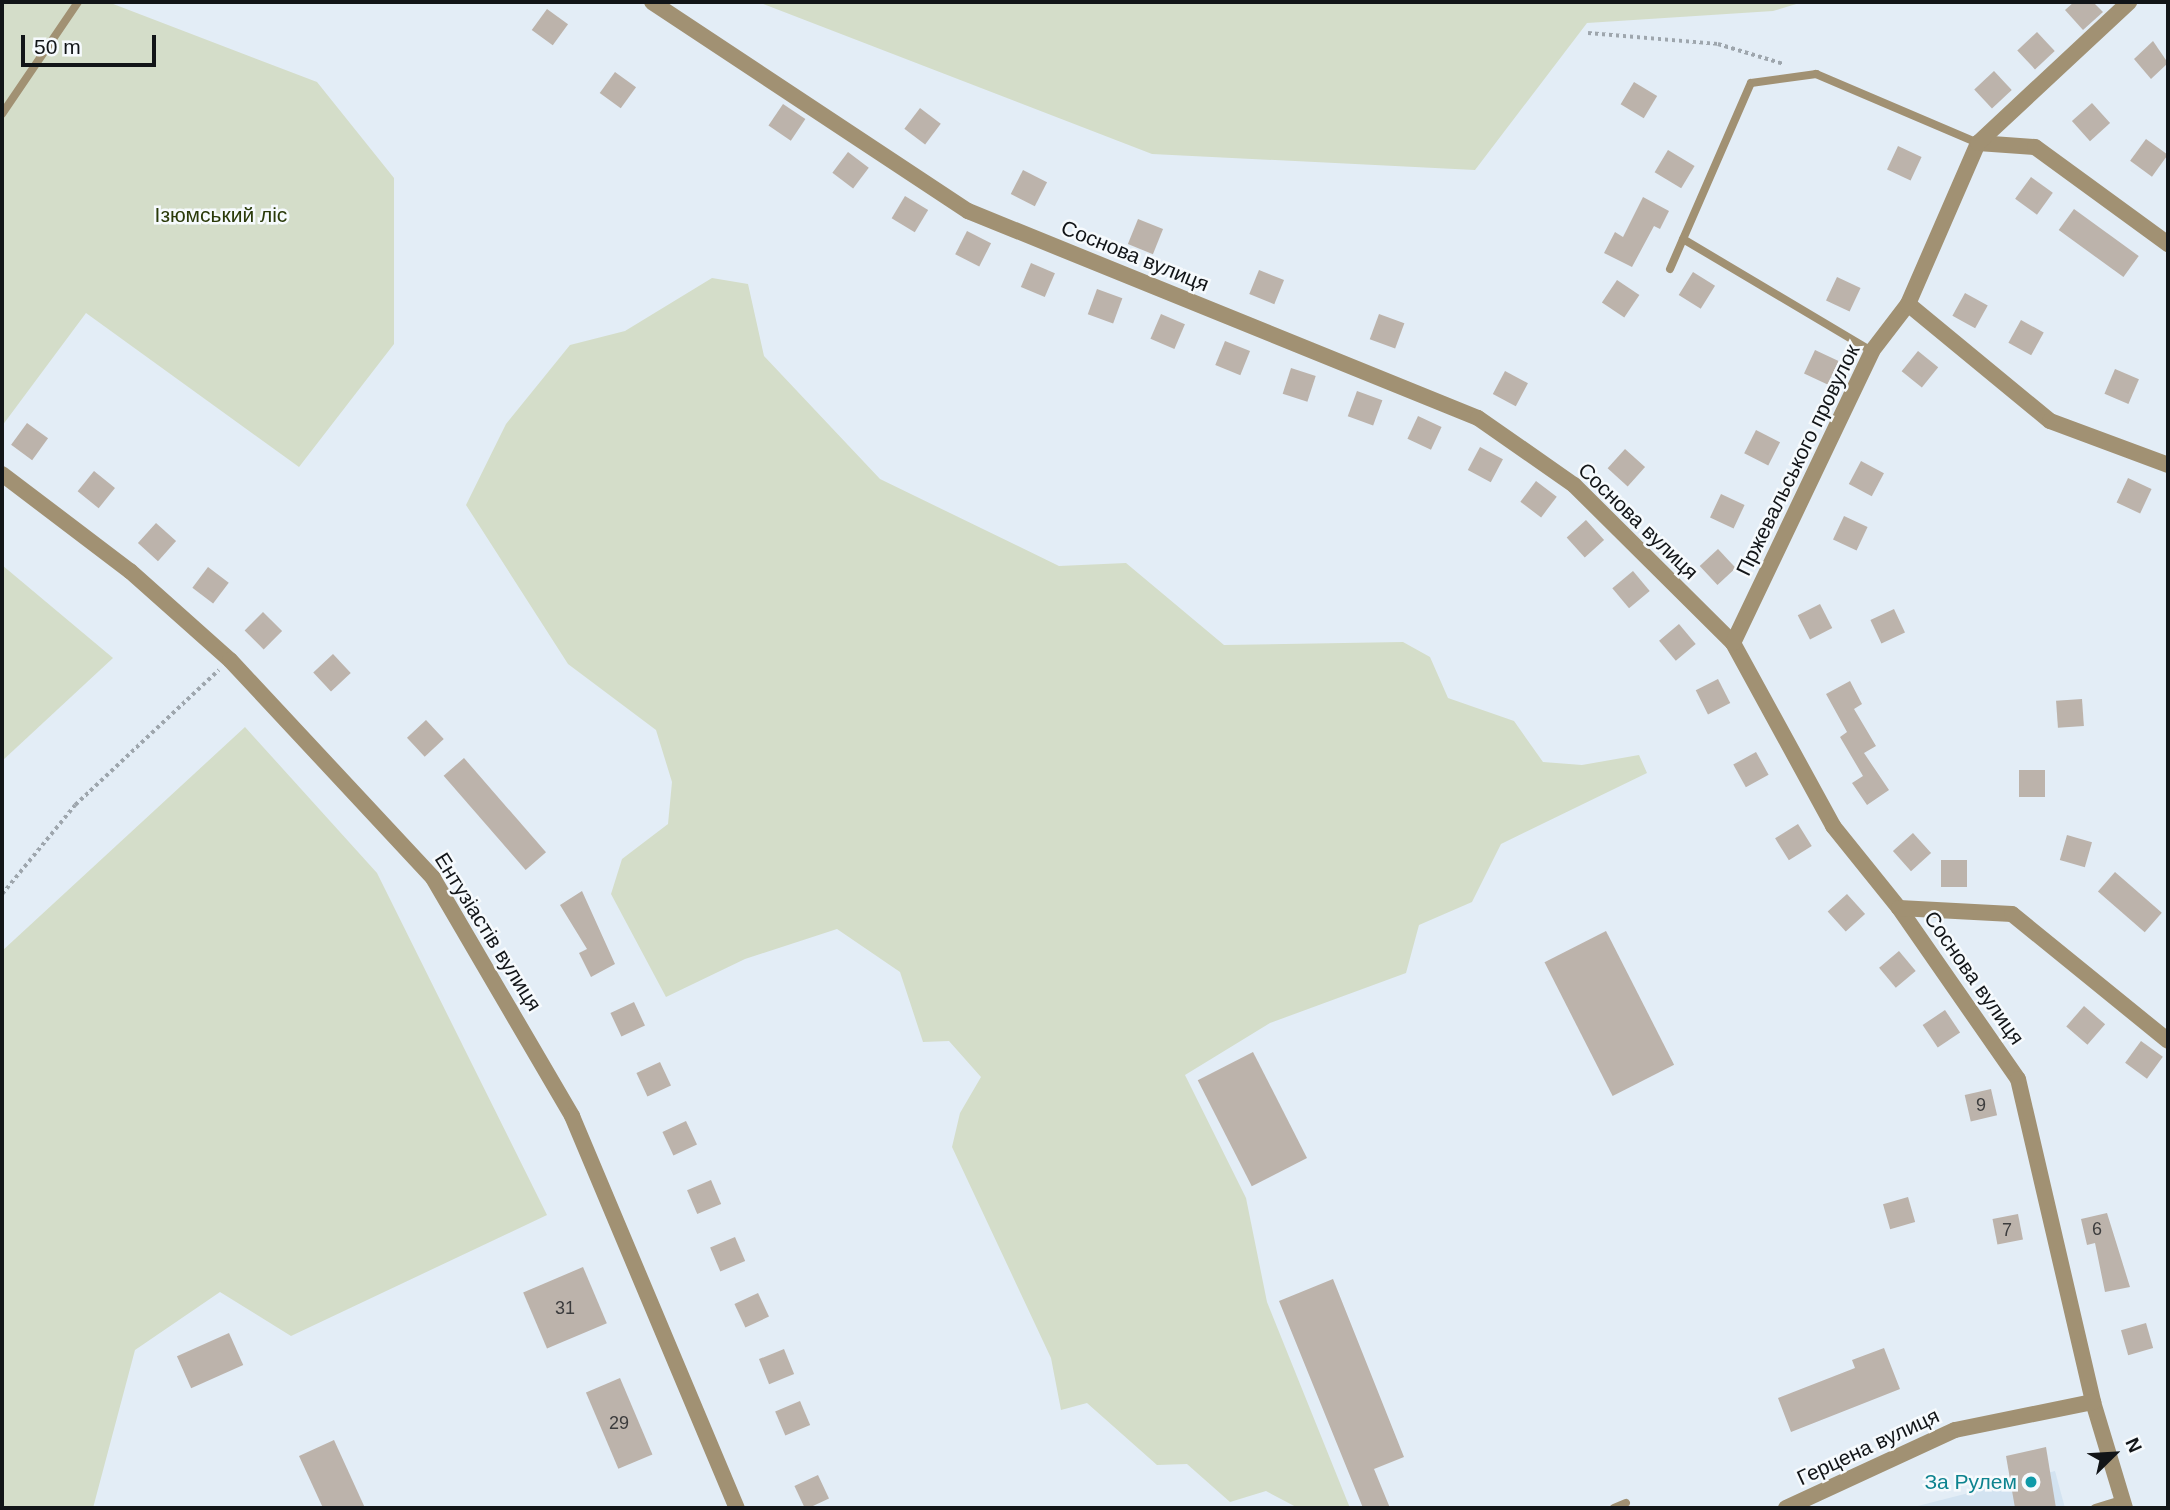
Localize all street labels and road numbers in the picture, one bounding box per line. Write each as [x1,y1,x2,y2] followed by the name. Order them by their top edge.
[1057,215,1213,297] street label: Соснова вулиця
[1731,340,1865,580] street label: Пржевальського провулок
[1573,457,1703,585] street label: Соснова вулиця
[429,848,547,1016] street label: Ентузіастів вулиця
[1919,906,2029,1050] street label: Соснова вулиця
[1793,1403,1943,1491] street label: Герцена вулиця

